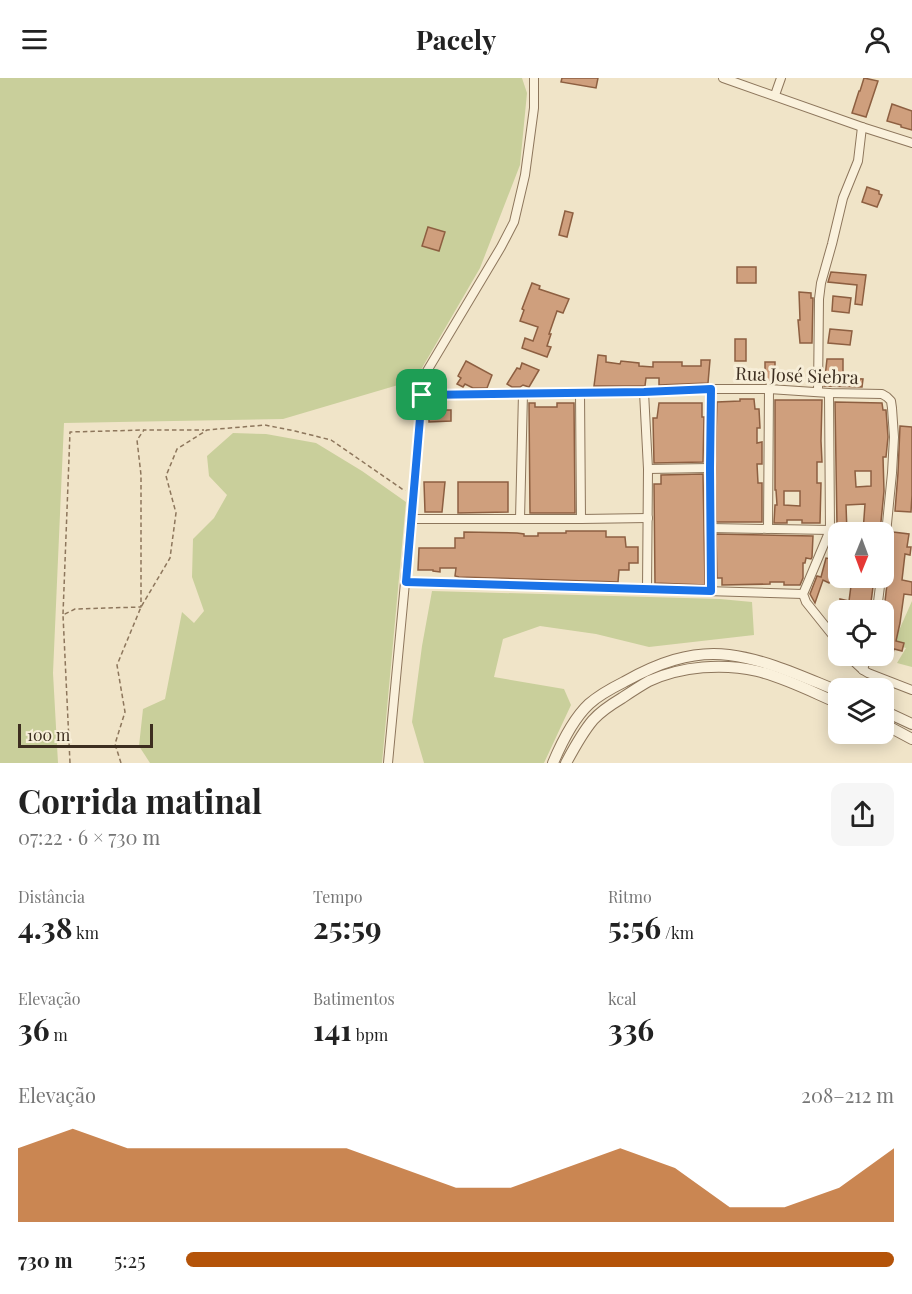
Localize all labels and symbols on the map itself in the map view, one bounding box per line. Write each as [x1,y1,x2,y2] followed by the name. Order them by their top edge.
[735,361,859,389] street label: Rua José Siebra
[396,369,447,420] pin
[828,522,894,588] north arrow
[18,721,153,748] scale bar

